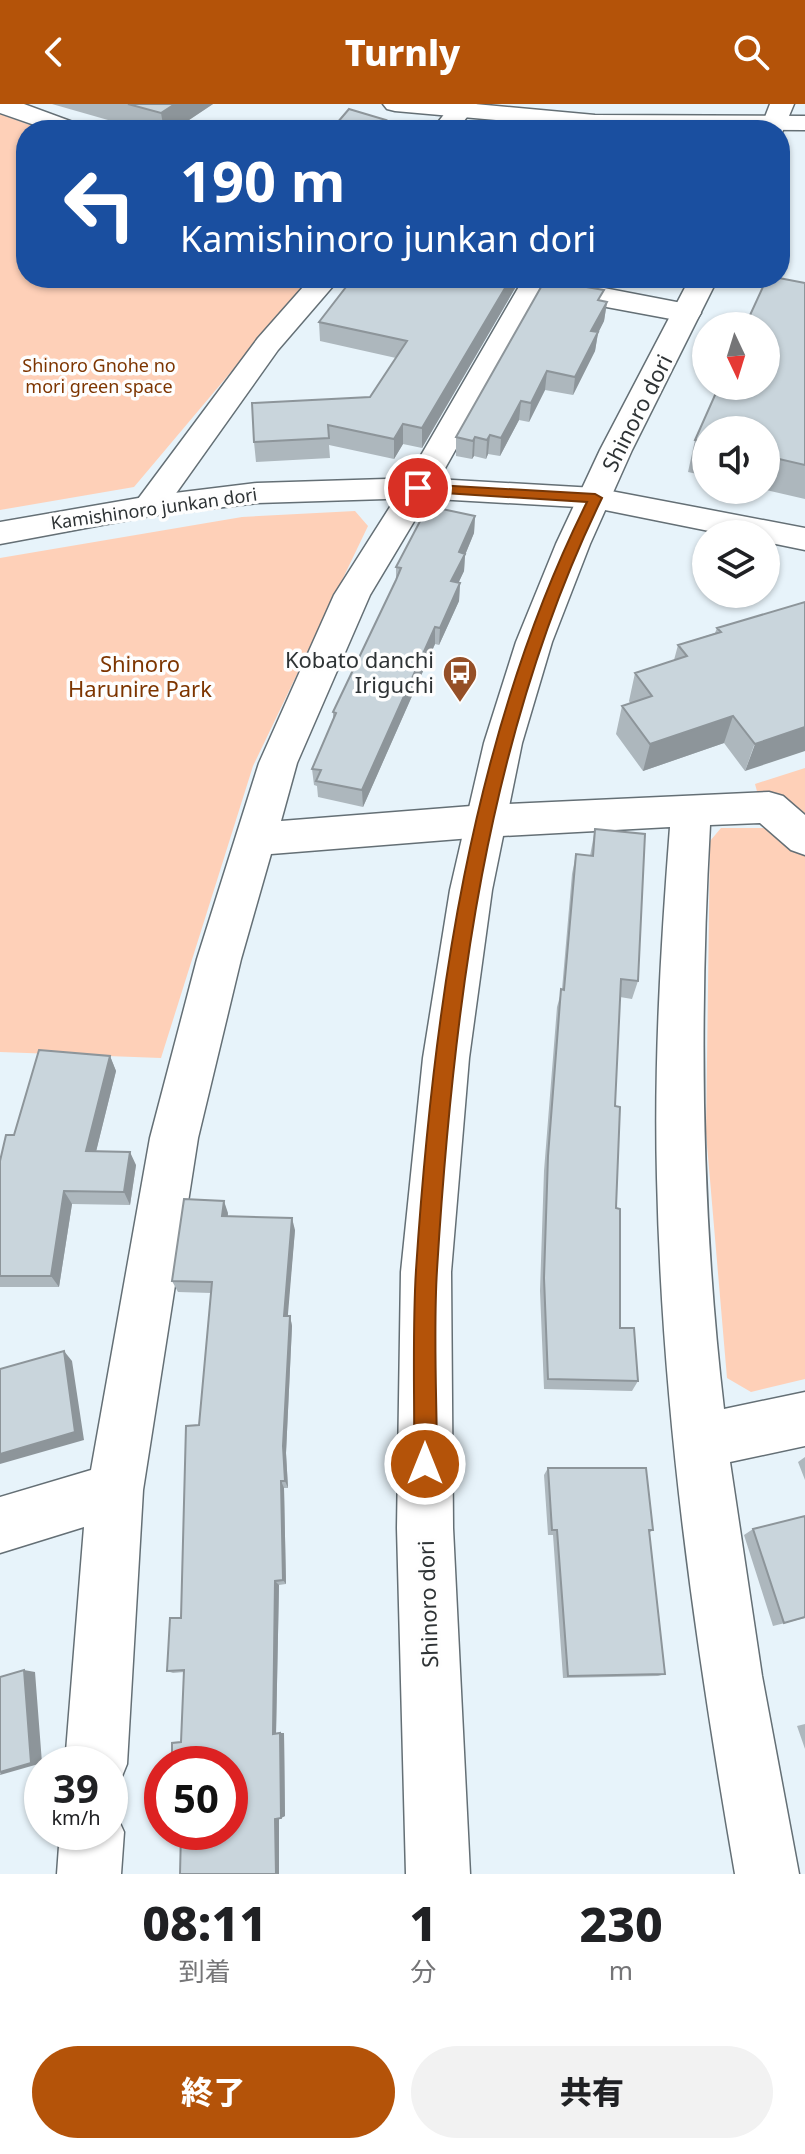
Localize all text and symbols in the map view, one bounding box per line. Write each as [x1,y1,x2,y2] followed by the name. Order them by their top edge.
[345,28,460,77] text: Turnly
[32,30,76,74] icon: back
[729,30,773,74] icon: search
[180,142,345,218] text: 190 m
[48,152,152,256] icon: left
[180,214,596,263] text: Kamishinoro junkan dori
[692,312,780,400] north arrow
[692,312,780,608] map controls
[594,349,678,476] street label: Shinoro dori
[22,353,176,398] park label: Shinoro Gnohe no mori green space
[692,416,780,504] button: sound
[384,454,452,522] pin
[396,466,440,510] icon: arrive
[49,482,259,534] street label: Kamishinoro junkan dori
[692,520,780,608] button: layers
[285,644,434,699] place label: Kobato danchi Iriguchi
[68,648,212,703] park label: Shinoro Harunire Park
[441,654,479,704] bus stop icon: Kobato danchi Iriguchi
[383,1422,467,1506] position arrow
[410,1540,444,1668] street label: Shinoro dori
[144,1746,248,1850] speed limit sign: 50
[53,1760,99,1815] text: 39
[51,1804,101,1831] text: km/h
[142,1890,267,1955] text: 08:11
[409,1890,437,1955] text: 1
[579,1891,663,1956] text: 230
[609,1952,633,1988] text: m
[179,1953,231,1989] text: 到着
[410,1953,436,1989] text: 分
[32,2046,395,2138] button: 終了
[411,2046,773,2138] button: 共有

